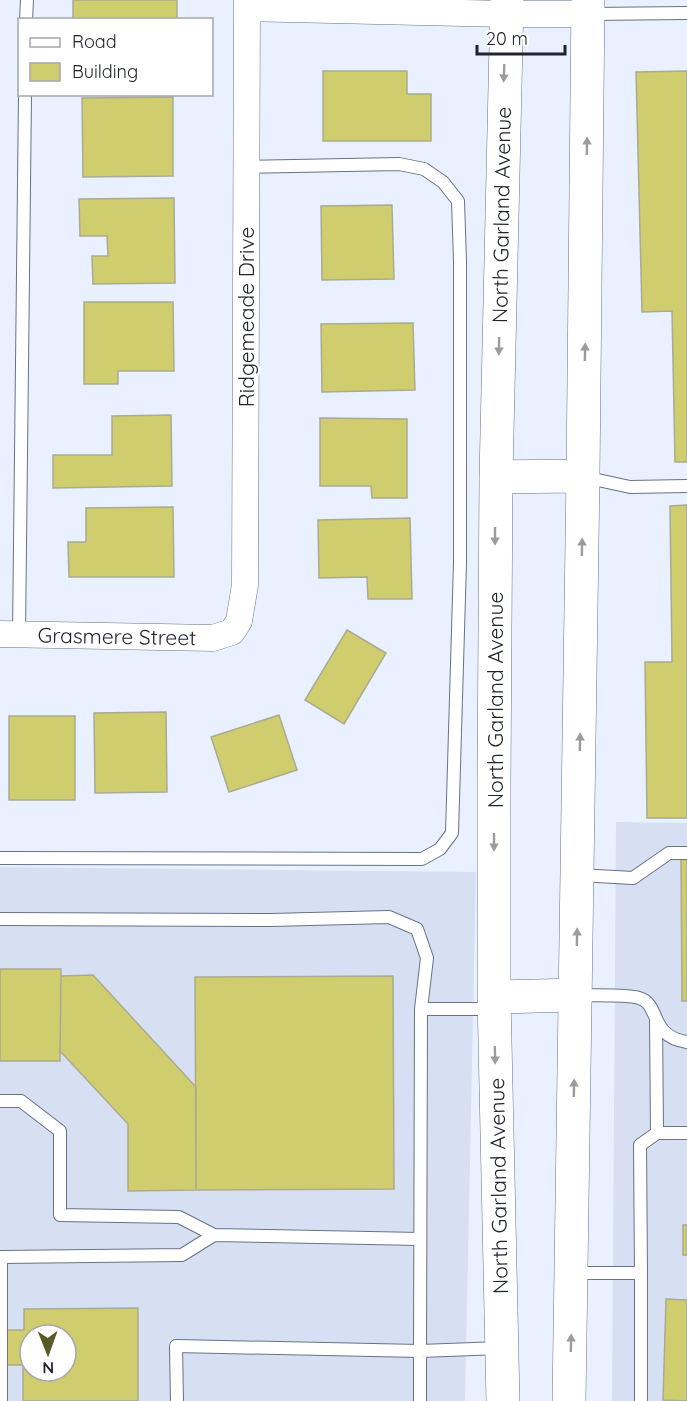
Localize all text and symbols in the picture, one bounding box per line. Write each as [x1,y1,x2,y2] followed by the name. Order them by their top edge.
[18,18,213,96] legend
[477,18,566,56] scale bar
[486,27,528,50] text: 20 m
[72,30,117,53] text: Road
[72,60,138,83] text: Building
[500,63,509,82] one-way arrow
[486,107,516,323] street label: North Garland Avenue
[582,136,592,155] one-way arrow
[233,227,259,407] street label: Ridgemeade Drive
[494,337,503,356] one-way arrow
[580,342,590,361] one-way arrow
[491,526,500,545] one-way arrow
[578,537,587,556] one-way arrow
[482,592,508,808] street label: North Garland Avenue
[37,622,197,650] street label: Grasmere Street
[575,732,585,751] one-way arrow
[489,832,499,851] one-way arrow
[572,927,582,946] one-way arrow
[490,1046,500,1065] one-way arrow
[483,1078,513,1294] street label: North Garland Avenue
[570,1079,579,1098] one-way arrow
[18,1323,78,1383] north arrow
[566,1333,576,1352] one-way arrow
[42,1358,54,1378] text: N

